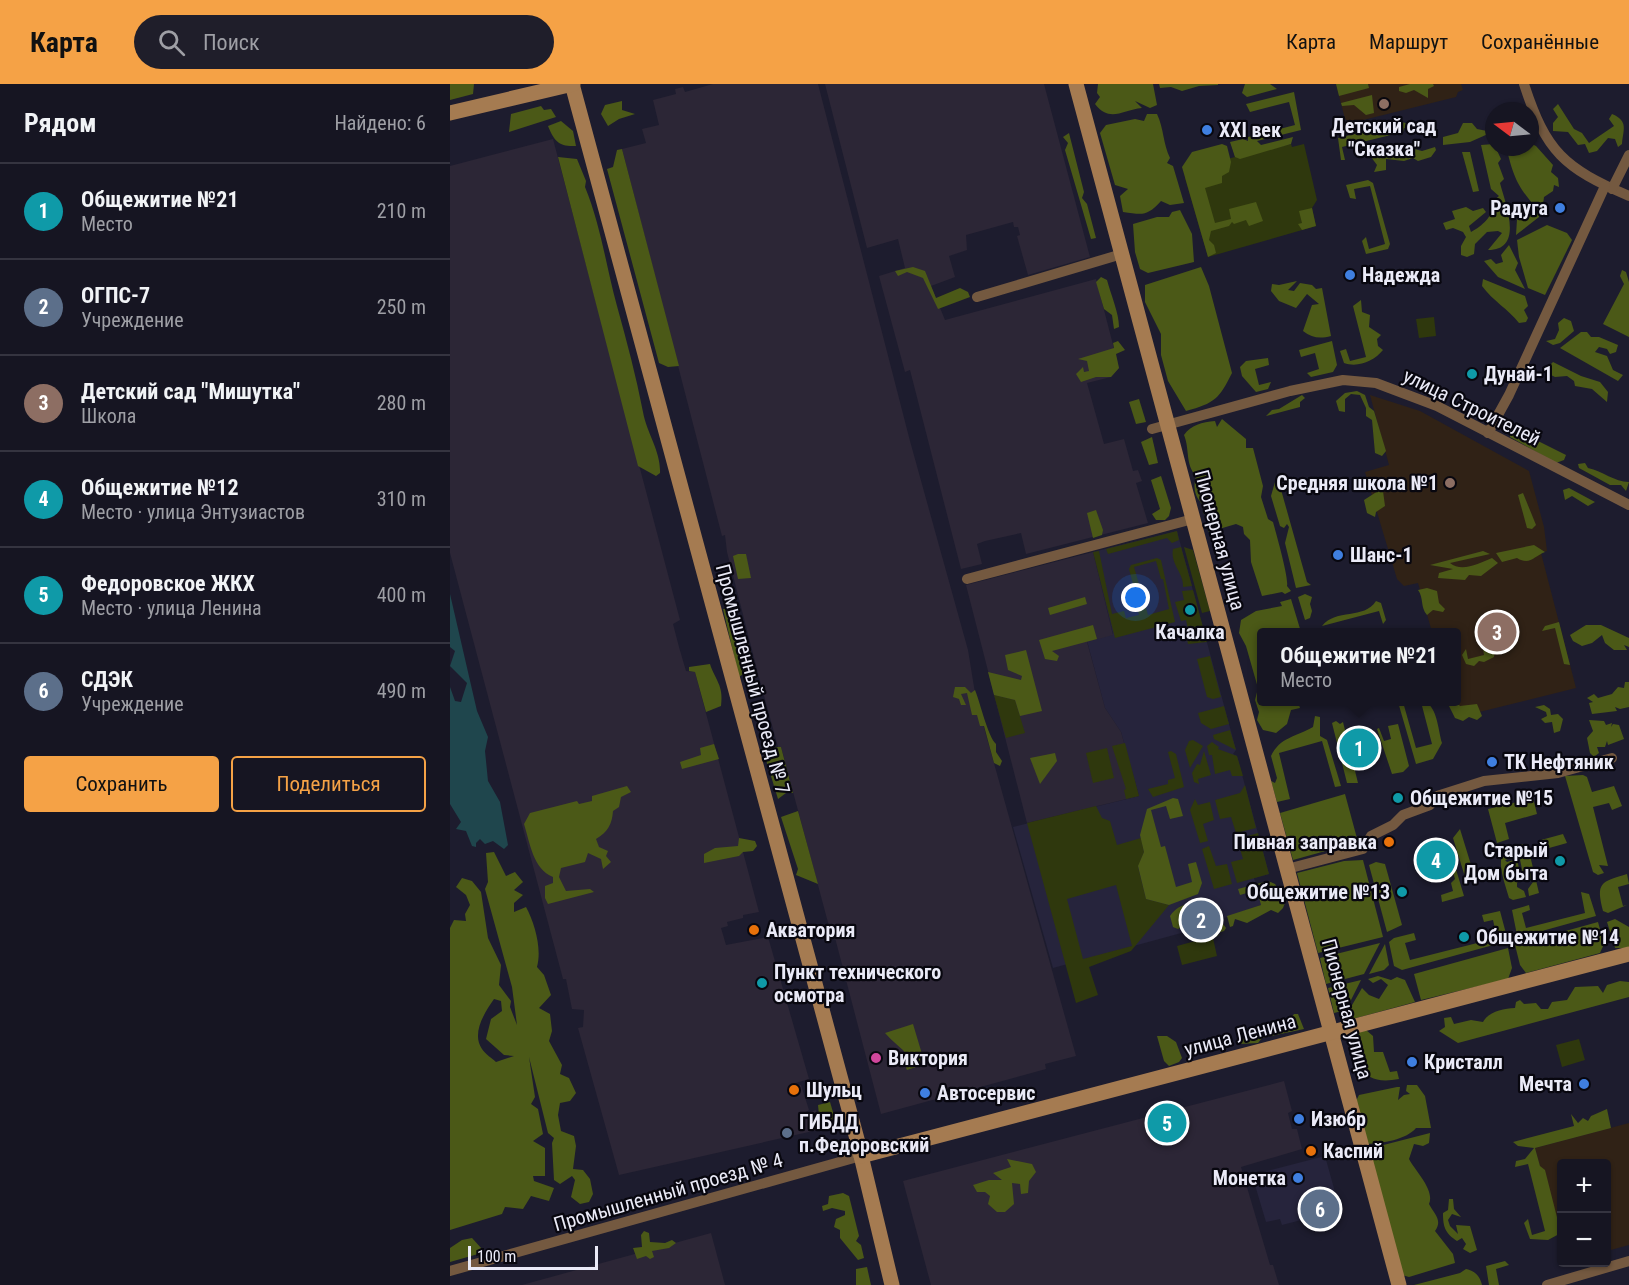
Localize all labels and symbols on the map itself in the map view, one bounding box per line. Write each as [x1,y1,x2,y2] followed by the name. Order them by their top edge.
[1377,97,1391,111] marker: Детский сад "Сказка"
[1485,102,1539,156] north arrow
[1332,114,1436,161] place label: Детский сад "Сказка"
[1219,118,1281,142] place label: XXI век
[1200,123,1214,137] marker: XXI век
[1490,196,1548,220] place label: Радуга
[1553,201,1567,215] marker: Радуга
[1362,263,1440,287] place label: Надежда
[1343,268,1357,282] marker: Надежда
[1484,362,1553,386] place label: Дунай-1
[1399,363,1545,451] street label: улица Строителей
[1465,367,1479,381] marker: Дунай-1
[1190,467,1250,613] street label: Пионерная улица
[1276,471,1438,495] place label: Средняя школа №1
[1443,476,1457,490] marker: Средняя школа №1
[1350,543,1413,567] place label: Шанс-1
[1331,548,1345,562] marker: Шанс-1
[711,561,795,797] street label: Промышленный проезд № 7
[1121,583,1150,612] your location
[1183,603,1197,617] marker: Качалка
[1478,610,1516,654] pin: 3
[1155,620,1225,644] place label: Качалка
[1340,726,1378,770] pin: 1
[1504,750,1614,774] place label: ТК Нефтяник
[1485,755,1499,769] marker: ТК Нефтяник
[1410,786,1553,810] place label: Общежитие №15
[1391,791,1405,805] marker: Общежитие №15
[1234,830,1377,854] place label: Пивная заправка
[1382,835,1396,849] marker: Пивная заправка
[1416,838,1456,882] pin: 4
[1464,838,1548,885] place label: Старый Дом быта
[1553,854,1567,868] marker: Старый Дом быта
[1247,880,1390,904] place label: Общежитие №13
[1395,885,1409,899] marker: Общежитие №13
[1182,898,1221,942] pin: 2
[766,918,855,942] place label: Акватория
[747,923,761,937] marker: Акватория
[1476,925,1619,949] place label: Общежитие №14
[1457,930,1471,944] marker: Общежитие №14
[1317,936,1377,1082] street label: Пионерная улица
[774,960,941,1007] place label: Пункт технического осмотра
[755,976,769,990] marker: Пункт технического осмотра
[1181,1009,1299,1061] street label: улица Ленина
[888,1046,968,1070] place label: Виктория
[1424,1050,1503,1074] place label: Кристалл
[869,1051,883,1065] marker: Виктория
[1405,1055,1419,1069] marker: Кристалл
[1519,1072,1572,1096] place label: Мечта
[1577,1077,1591,1091] marker: Мечта
[806,1078,862,1102] place label: Шульц
[937,1081,1035,1105] place label: Автосервис
[787,1083,801,1097] marker: Шульц
[918,1086,932,1100] marker: Автосервис
[1148,1100,1186,1146] pin: 5
[1311,1107,1366,1131] place label: Изюбр
[799,1110,929,1157] place label: ГИБДД п.Федоровский
[1292,1112,1306,1126] marker: Изюбр
[780,1126,794,1140] marker: ГИБДД п.Федоровский
[1323,1139,1383,1163] place label: Каспий
[1304,1144,1318,1158] marker: Каспий
[551,1148,785,1236] street label: Промышленный проезд № 4
[1213,1166,1286,1190] place label: Монетка
[1291,1171,1305,1185] marker: Монетка
[1300,1186,1340,1232] pin: 6
[468,1243,598,1270] scale bar

